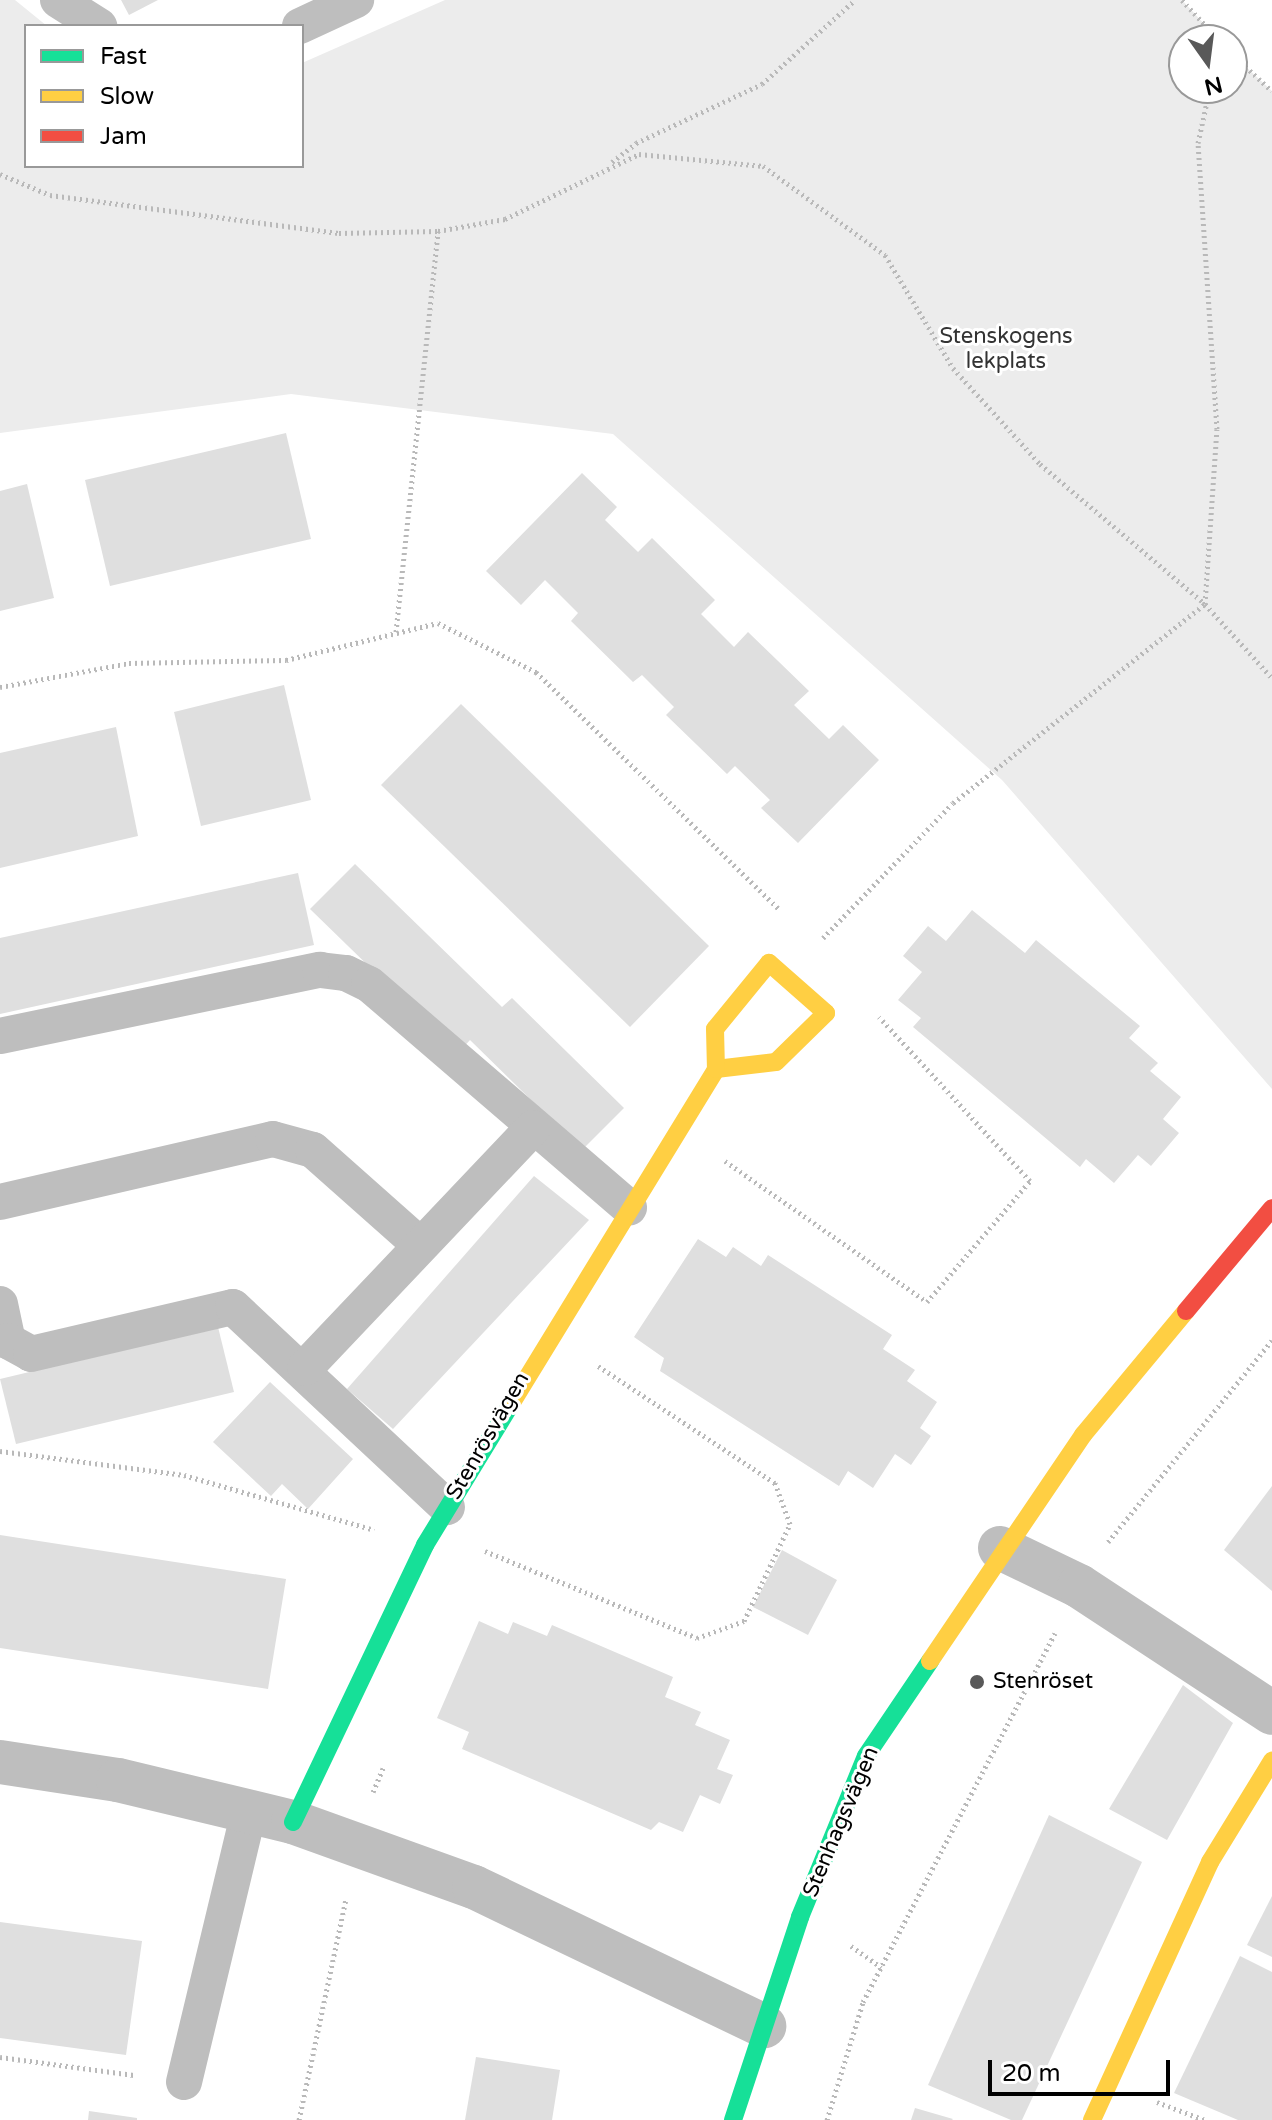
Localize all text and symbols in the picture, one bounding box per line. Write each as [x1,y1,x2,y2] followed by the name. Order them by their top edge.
[24,24,304,168] legend
[1168,24,1248,104] north arrow
[100,42,147,71] text: Fast
[1202,71,1225,100] text: N
[100,82,154,111] text: Slow
[100,122,147,151] text: Jam
[939,323,1073,374] park label: Stenskogens lekplats
[441,1368,535,1504] street label: Stenrösvägen
[993,1669,1093,1695] place label: Stenröset
[968,1673,986,1691] marker: Stenröset
[797,1743,885,1901] street label: Stenhagsvägen
[992,2044,1174,2094] scale bar
[1002,2059,1060,2088] text: 20 m

